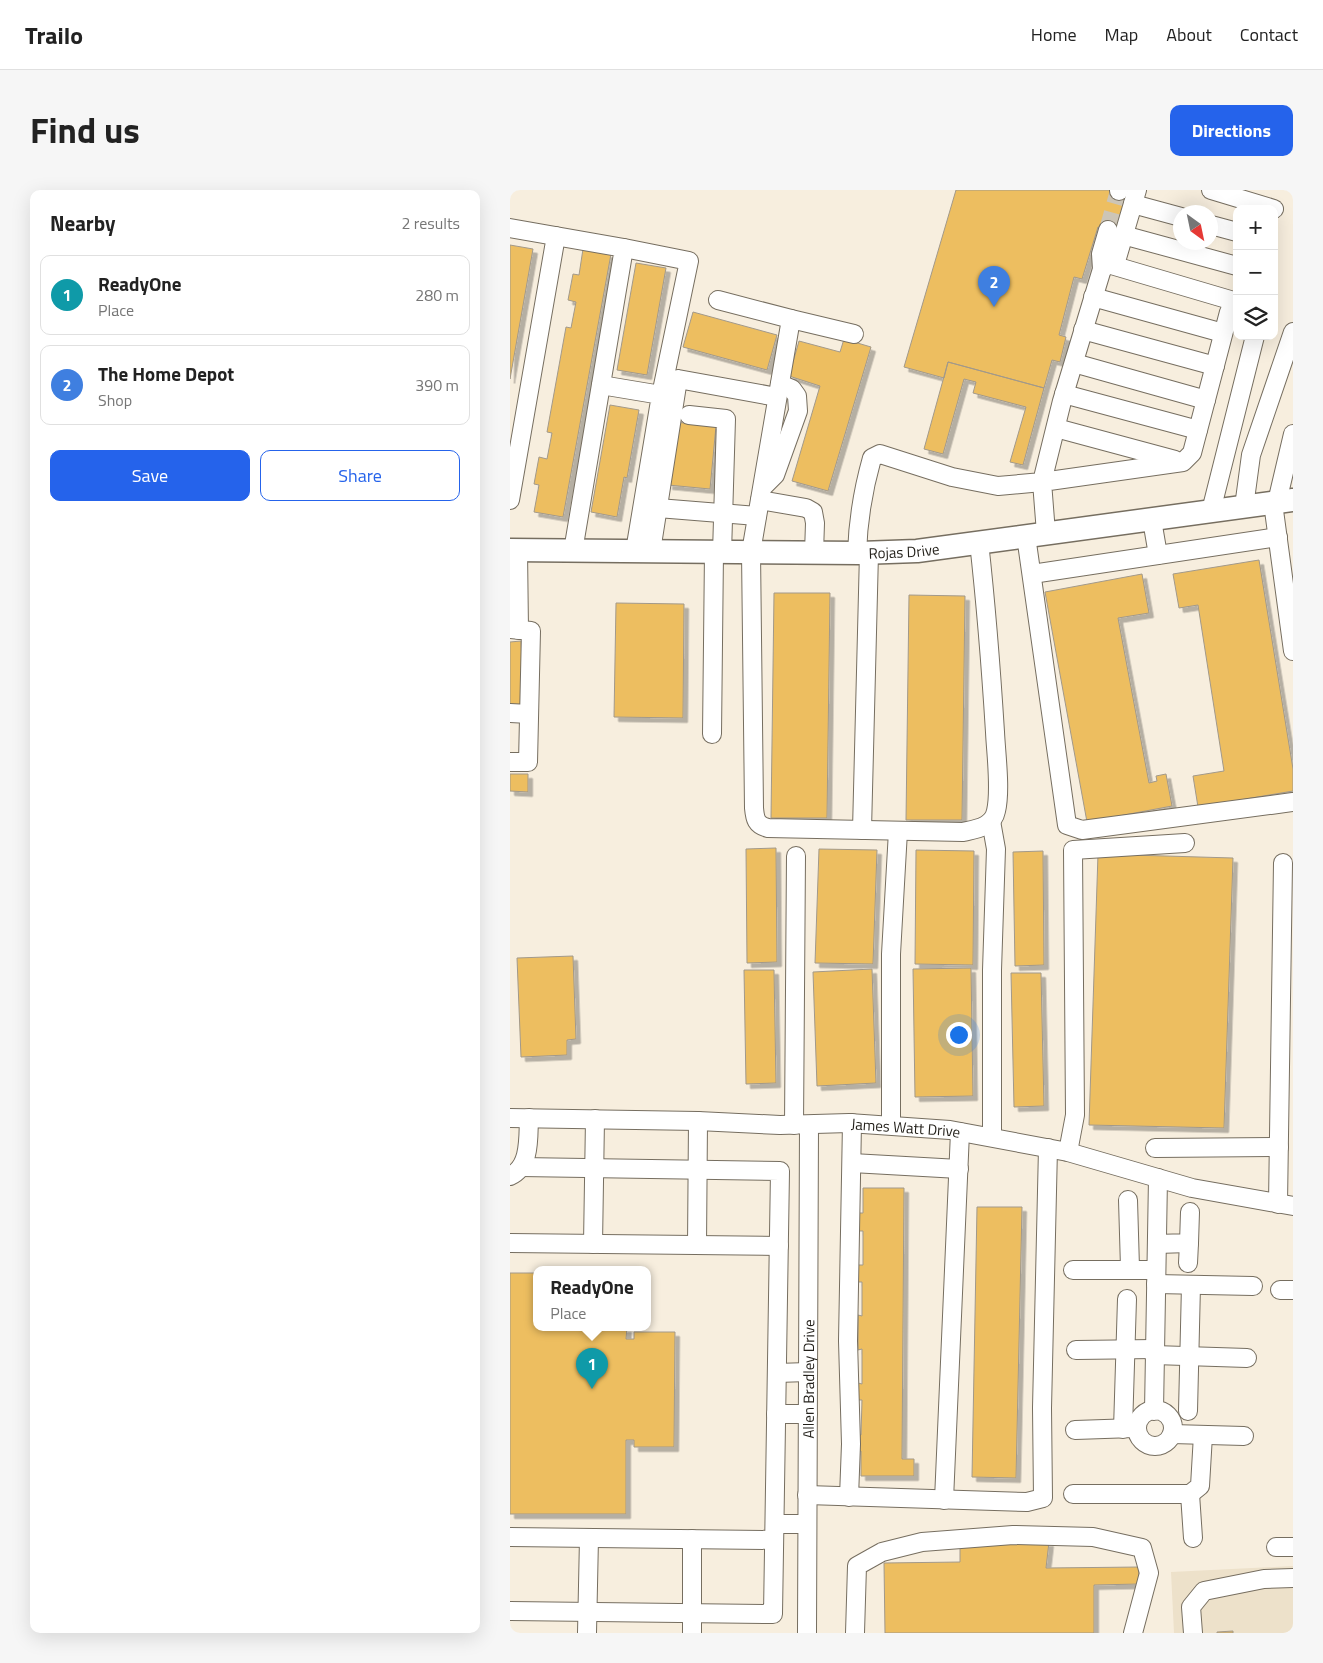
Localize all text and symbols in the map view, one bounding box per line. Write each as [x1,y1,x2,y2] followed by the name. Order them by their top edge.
[25,17,83,53] text: Trailo
[1031,21,1077,48] text: Home
[1105,21,1138,48] text: Map
[1166,21,1212,48] text: About
[1240,21,1298,48] text: Contact
[30,103,140,157] text: Find us
[1170,105,1293,156] button: Directions
[1173,205,1218,250] north arrow
[1233,205,1278,340] map controls
[1233,205,1278,250] button: +
[50,207,115,239] text: Nearby
[401,211,460,235] text: 2 results
[1233,250,1278,295] button: −
[978,266,1010,307] pin: 2
[98,269,182,298] text: ReadyOne
[63,283,71,307] text: 1
[415,283,459,307] text: 280 m
[1233,295,1278,340] button: layers
[98,298,134,322] text: Place
[98,359,234,388] text: The Home Depot
[63,373,71,397] text: 2
[415,373,459,397] text: 390 m
[98,388,132,412] text: Shop
[50,450,250,501] button: Save
[260,450,460,501] button: Share
[868,537,941,564] street label: Rojas Drive
[946,1022,972,1048] your location
[850,1112,962,1143] street label: James Watt Drive
[533,1266,651,1331] popup
[550,1272,634,1301] text: ReadyOne
[550,1301,586,1325] text: Place
[796,1319,820,1439] street label: Allen Bradley Drive
[576,1348,608,1389] pin: 1

